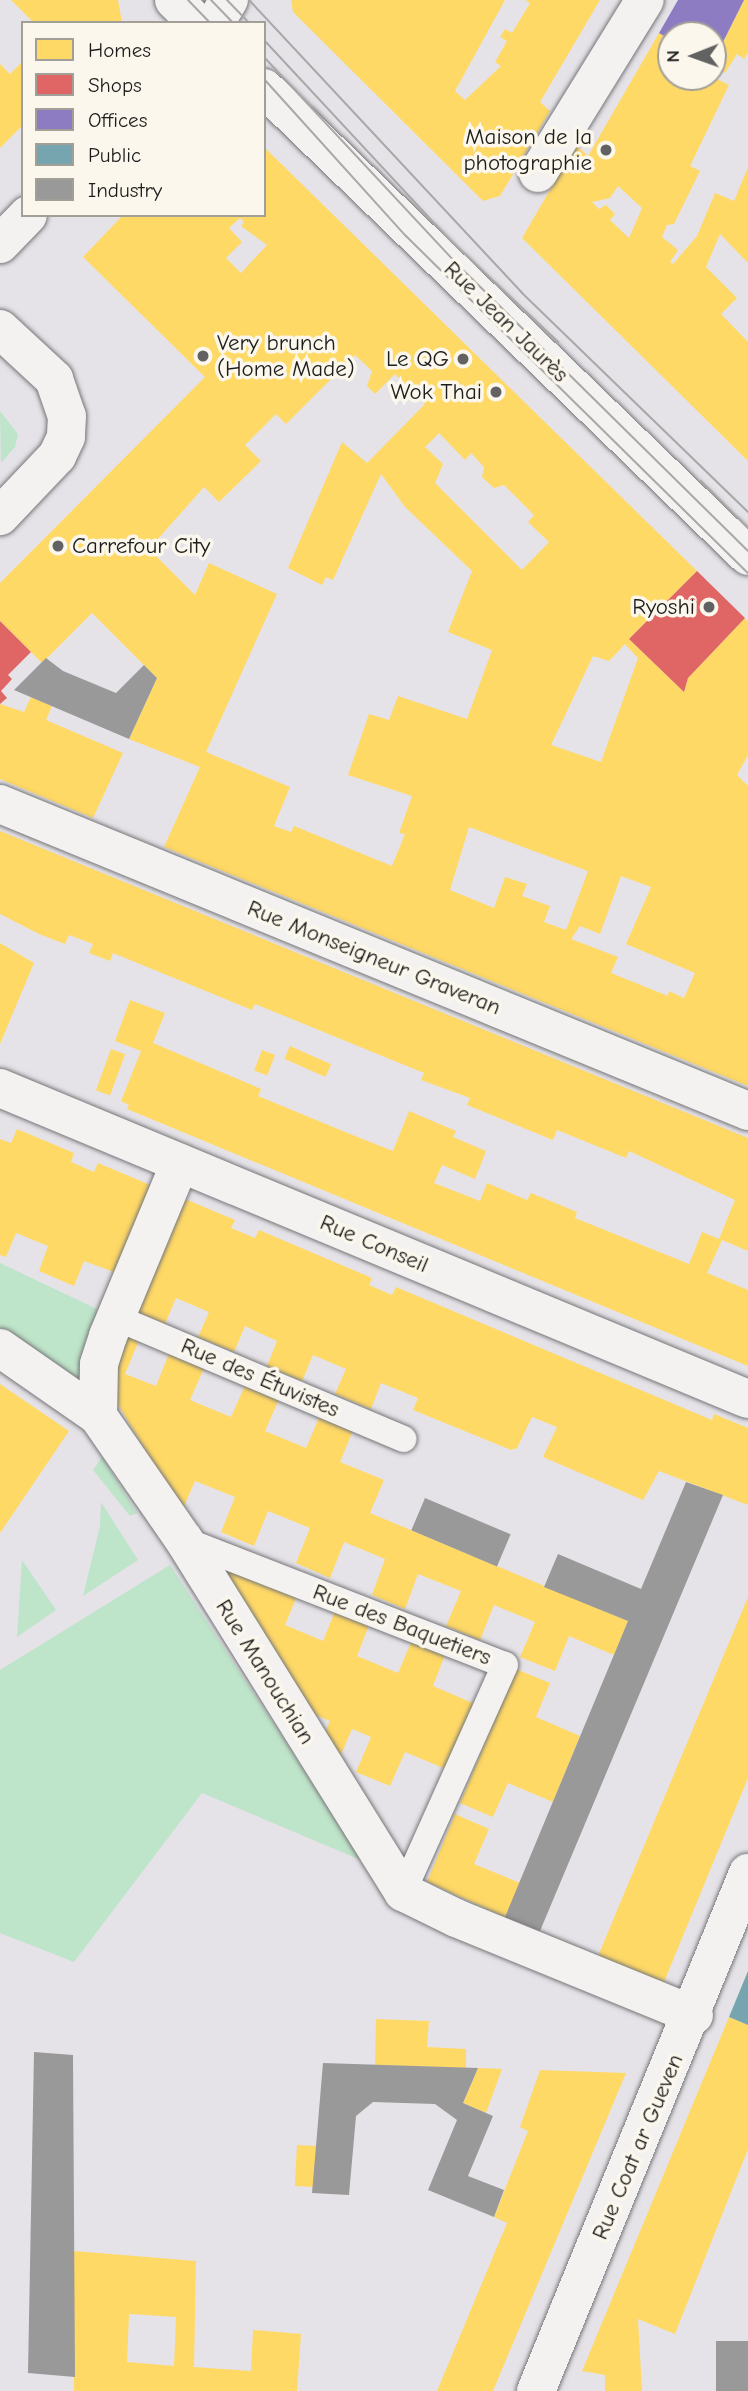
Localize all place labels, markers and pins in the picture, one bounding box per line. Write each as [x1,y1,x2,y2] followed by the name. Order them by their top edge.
[463,123,592,177] place label: Maison de la photographie
[598,142,614,158] marker: Maison de la photographie
[217,329,355,383] place label: Very brunch (Home Made)
[386,345,449,373] place label: Le QG
[195,348,211,364] marker: Very brunch (Home Made)
[455,351,471,367] marker: Le QG
[391,378,482,406] place label: Wok Thai
[488,384,504,400] marker: Wok Thai
[72,532,210,560] place label: Carrefour City
[50,538,66,554] marker: Carrefour City
[632,593,695,621] place label: Ryoshi
[701,599,717,615] marker: Ryoshi

